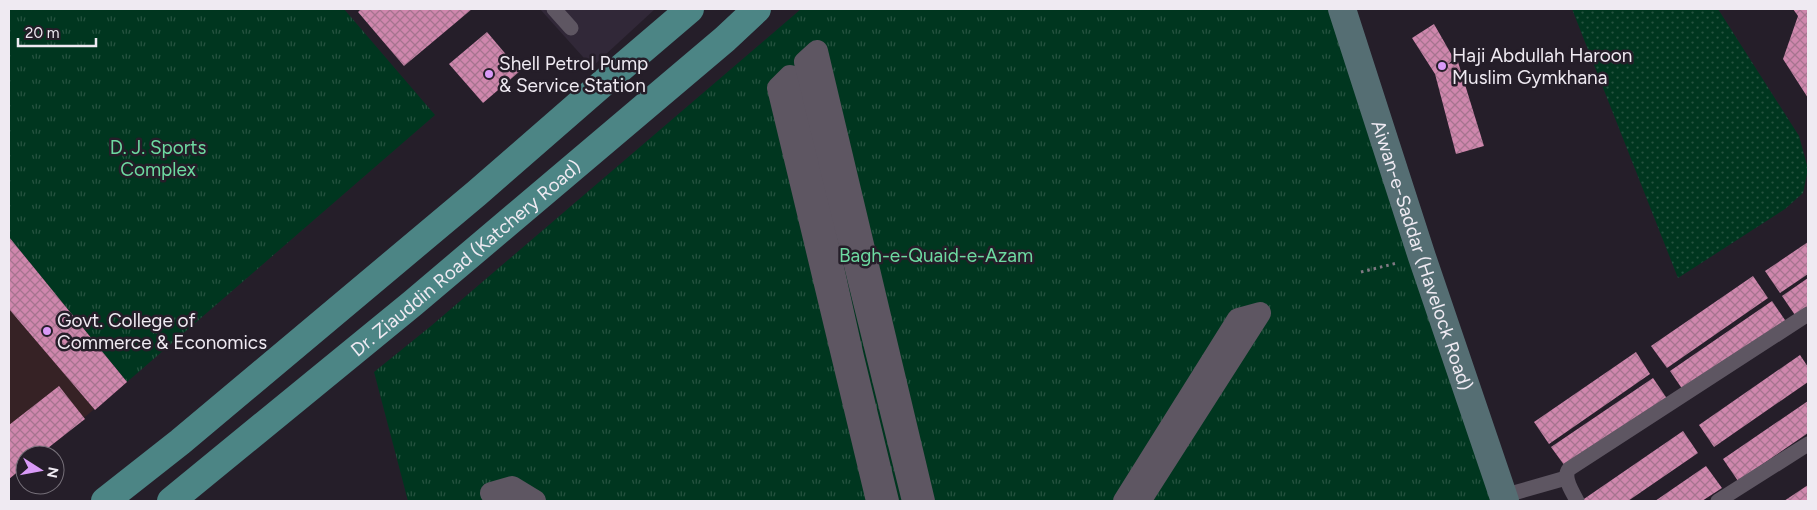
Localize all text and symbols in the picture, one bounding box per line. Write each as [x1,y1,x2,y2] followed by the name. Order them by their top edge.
[18,15,95,47] scale bar
[25,24,59,42] text: 20 m
[1452,44,1632,89] place label: Haji Abdullah Haroon Muslim Gymkhana
[499,52,648,97] place label: Shell Petrol Pump & Service Station
[1436,60,1448,72] marker: Haji Abdullah Haroon Muslim Gymkhana
[483,68,495,80] marker: Shell Petrol Pump & Service Station
[1367,117,1478,394] street label: Aiwan-e-Saddar (Havelock Road)
[110,136,206,181] park label: D. J. Sports Complex
[346,155,586,361] street label: Dr. Ziauddin Road (Katchery Road)
[839,244,1033,267] park label: Bagh-e-Quaid-e-Azam
[57,309,267,354] place label: Govt. College of Commerce & Economics
[41,325,53,337] marker: Govt. College of Commerce & Economics
[15,445,65,495] north arrow
[43,465,62,479] text: N

